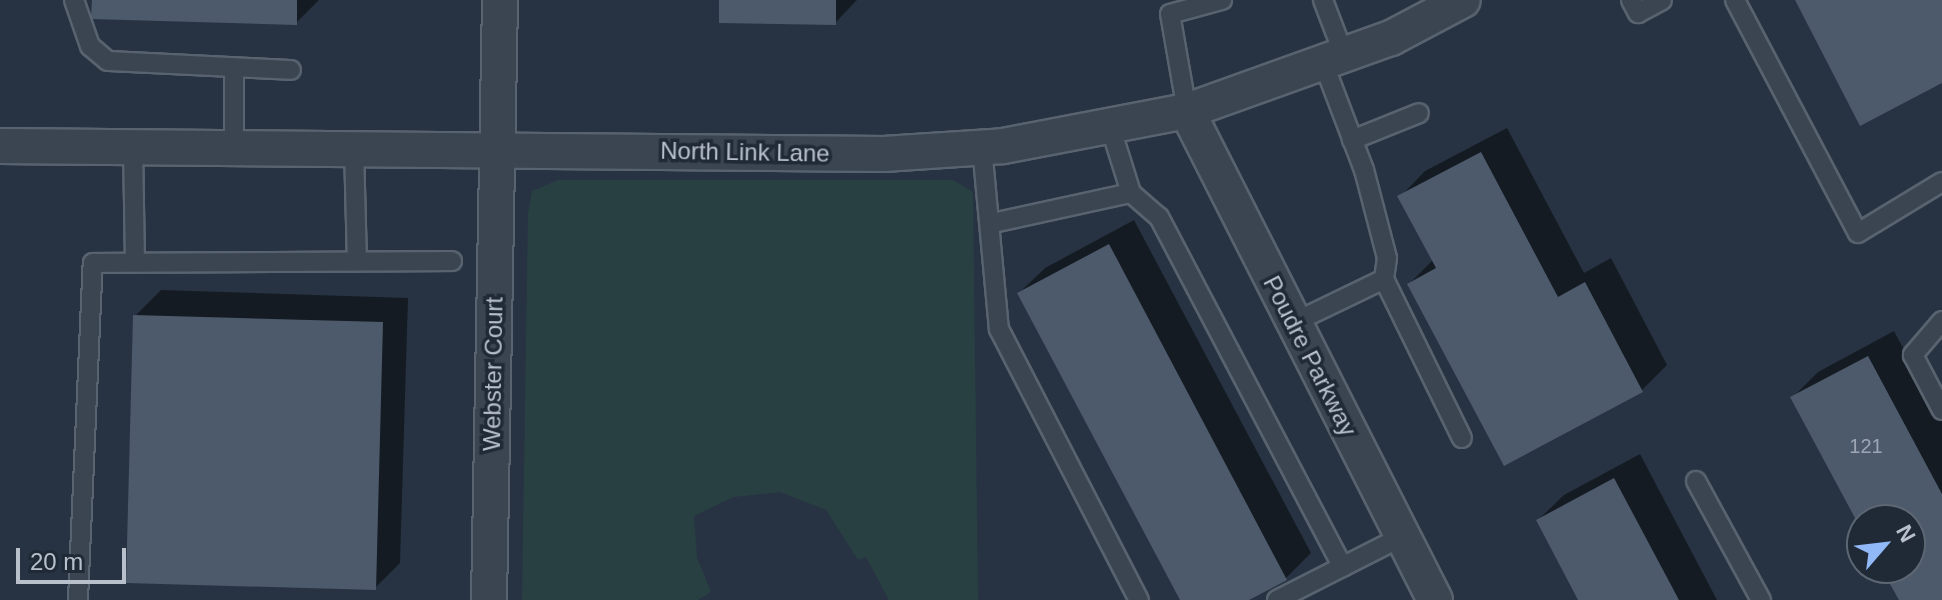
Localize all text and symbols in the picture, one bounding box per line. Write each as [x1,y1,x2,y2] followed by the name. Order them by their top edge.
[660,136,830,168] street label: North Link Lane
[1257,271,1363,441] street label: Poudre Parkway
[477,297,509,451] street label: Webster Court
[1849,434,1883,458] house number: 121
[1846,504,1926,584] north arrow
[1891,521,1921,546] text: N
[20,532,130,582] scale bar
[30,548,83,575] text: 20 m

